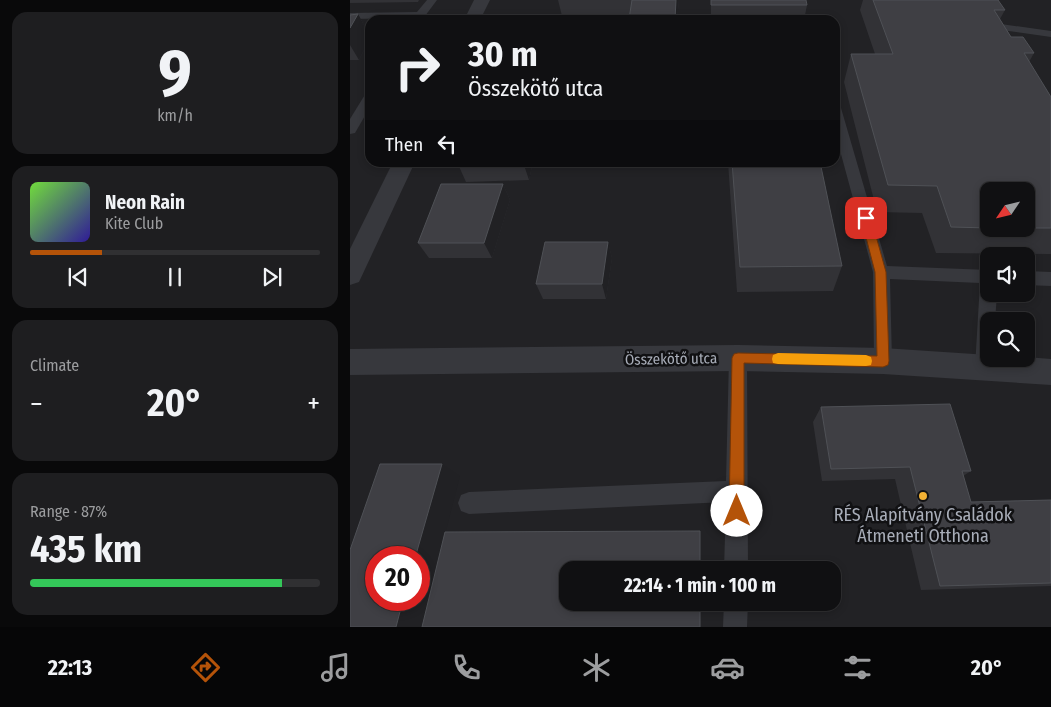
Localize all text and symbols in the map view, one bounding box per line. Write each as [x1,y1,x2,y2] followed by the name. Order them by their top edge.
[468,33,538,75] text: 30 m
[158,34,192,112] text: 9
[385,35,450,100] icon: right
[468,75,603,102] text: Összekötő utca
[157,106,193,125] text: km/h
[433,130,461,158] icon: left
[385,133,423,156] text: Then
[980,182,1035,238] north arrow
[980,182,1035,367] map controls
[105,191,185,214] text: Neon Rain
[845,197,887,239] pin
[852,204,880,232] icon: arrive
[105,214,163,233] text: Kite Club
[980,247,1035,302] button: sound
[64,263,92,291] icon: previous
[161,263,189,291] icon: pause
[258,263,286,291] icon: next
[980,312,1035,367] button: search
[625,349,717,369] street label: Összekötő utca
[30,356,79,375] text: Climate
[147,380,203,426] text: 20°
[30,387,43,420] text: −
[307,387,320,420] text: +
[710,484,762,536] position arrow
[917,490,929,502] marker: RÉS Alapítvány Családok Átmeneti Otthona
[30,502,107,521] text: Range · 87%
[834,503,1013,547] place label: RÉS Alapítvány Családok Átmeneti Otthona
[30,526,142,572] text: 435 km
[365,546,430,611] speed limit sign: 20
[624,574,776,597] text: 22:14 · 1 min · 100 m
[188,650,223,685] icon: directions
[318,650,353,685] icon: music
[449,650,484,685] icon: phone
[579,650,614,685] icon: climate
[710,650,745,685] icon: car
[840,650,875,685] icon: filters
[48,654,92,681] text: 22:13
[971,654,1003,681] text: 20°

